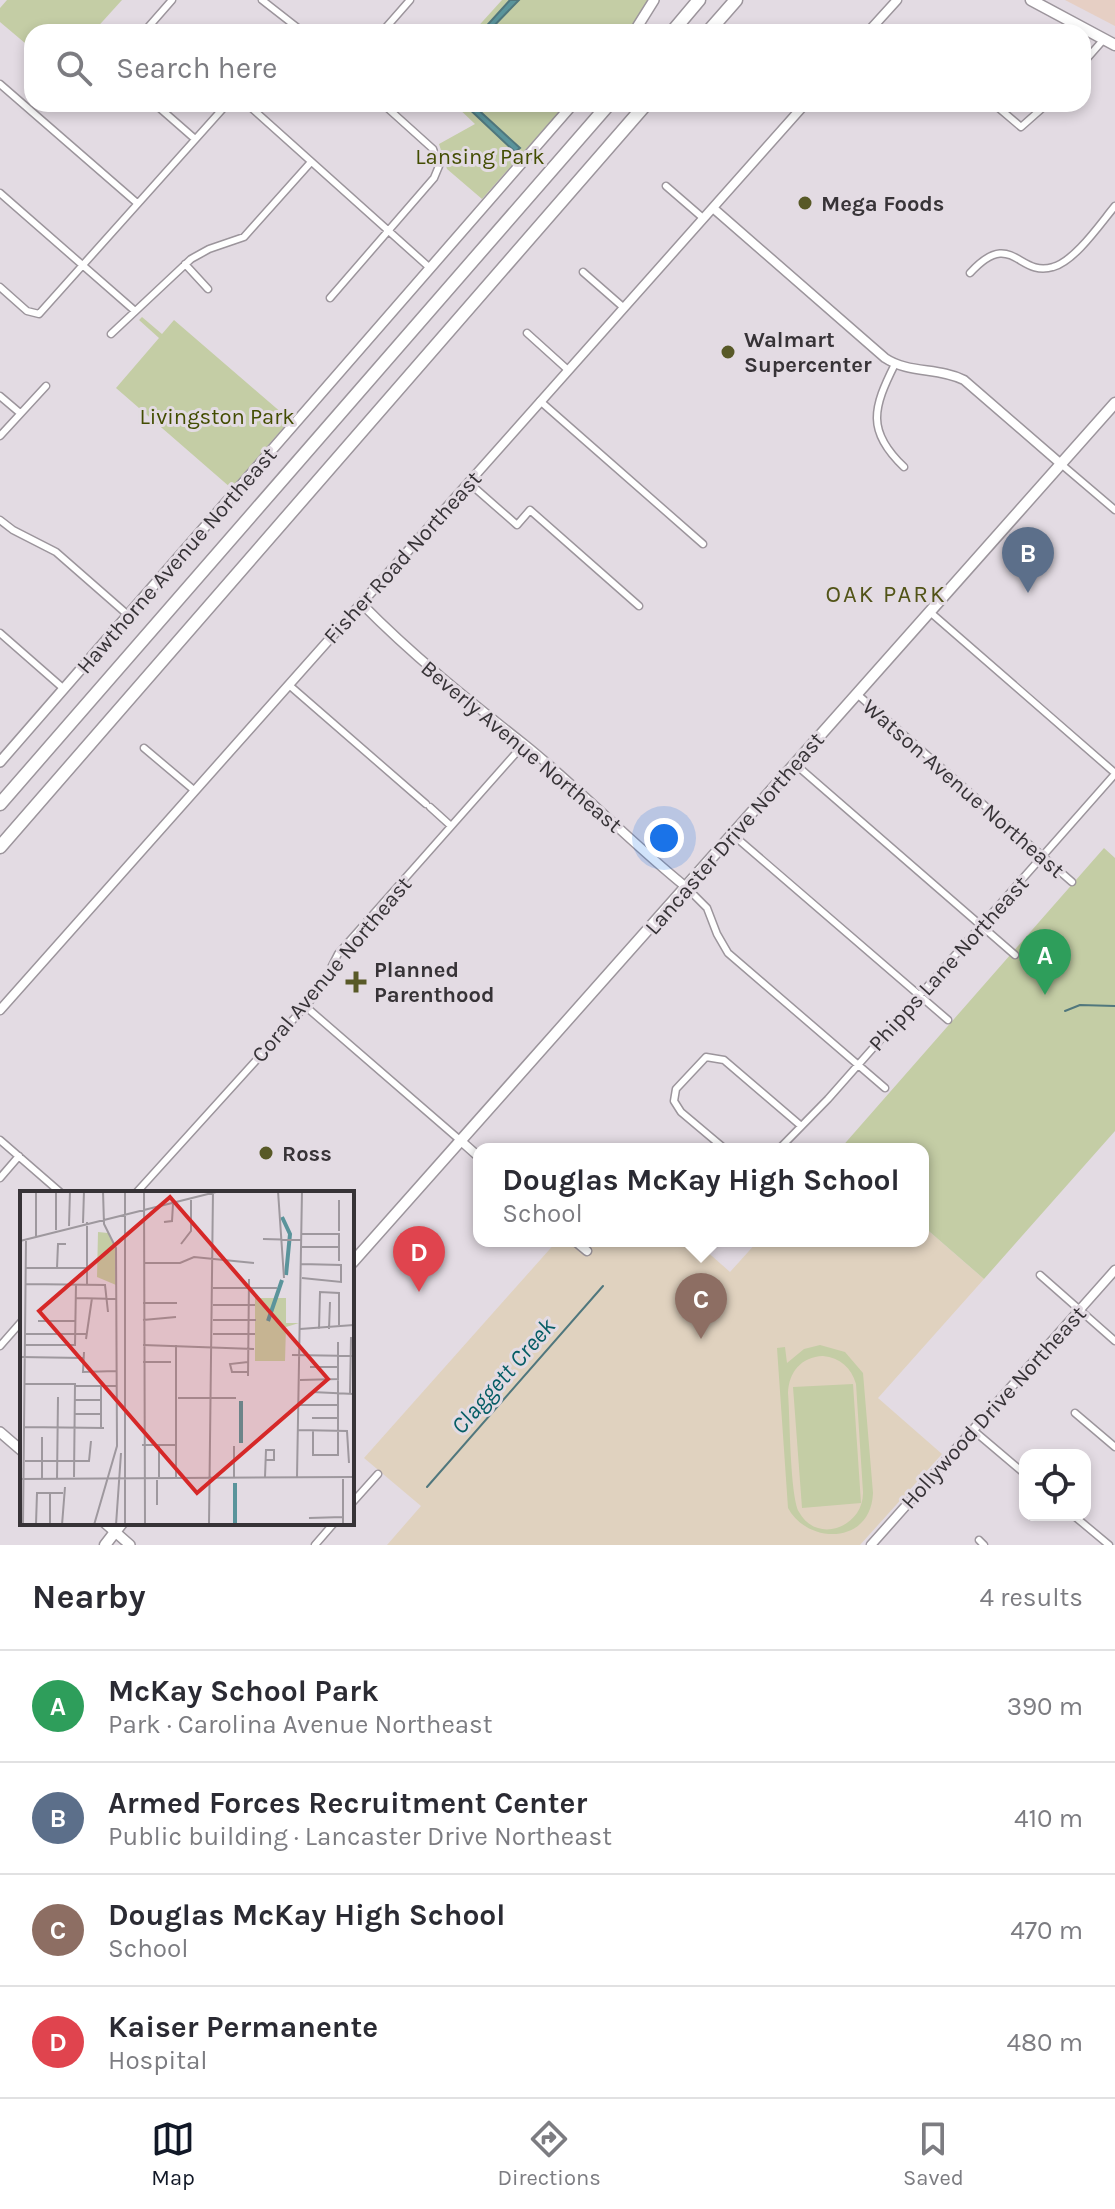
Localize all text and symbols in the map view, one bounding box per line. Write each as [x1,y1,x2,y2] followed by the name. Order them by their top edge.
[24,24,1091,112] search box
[52,46,96,90] icon: search
[116,50,277,86] text: Search here
[415,144,545,170] park label: Lansing Park
[821,191,944,217] place label: Mega Foods
[796,194,814,212] marker: Mega Foods
[744,327,872,378] place label: Walmart Supercenter
[719,343,737,361] marker: Walmart Supercenter
[139,404,295,430] park label: Livingston Park
[71,442,282,679] street label: Hawthorne Avenue Northeast
[318,466,487,649] street label: Fisher Road Northeast
[1002,527,1054,593] pin: B
[826,580,946,608] district label: OAK PARK
[416,655,627,838] street label: Beverly Avenue Northeast
[857,694,1070,883] street label: Watson Avenue Northeast
[640,727,830,940] street label: Lancaster Drive Northeast
[644,818,684,858] your location
[863,871,1034,1057] street label: Phipps Lane Northeast
[246,872,417,1068] street label: Coral Avenue Northeast
[1019,929,1071,995] pin: A
[374,957,494,1008] place label: Planned Parenthood
[345,971,367,993] marker: Planned Parenthood
[282,1141,332,1167] place label: Ross
[473,1143,929,1247] popup
[257,1144,275,1162] marker: Ross
[502,1162,900,1198] text: Douglas McKay High School
[20,1191,354,1525] inset map
[502,1198,583,1229] text: School
[393,1226,445,1292] pin: D
[675,1273,727,1339] pin: C
[896,1301,1092,1514] street label: Hollywood Drive Northeast
[445,1312,561,1440] water label: Claggett Creek
[1019,1449,1091,1521] map controls
[1019,1449,1091,1521] button: locate
[32,1577,146,1617] text: Nearby
[979,1582,1083,1613] text: 4 results
[108,1673,379,1709] text: McKay School Park
[50,1691,66,1722] text: A
[1007,1691,1083,1722] text: 390 m
[108,1709,493,1740] text: Park · Carolina Avenue Northeast
[108,1785,587,1821] text: Armed Forces Recruitment Center
[50,1803,66,1834] text: B
[1014,1803,1083,1834] text: 410 m
[108,1821,612,1852] text: Public building · Lancaster Drive Northeast
[108,1897,505,1933] text: Douglas McKay High School
[50,1915,66,1946] text: C
[1010,1915,1083,1946] text: 470 m
[108,1933,189,1964] text: School
[108,2009,378,2045] text: Kaiser Permanente
[49,2027,67,2058] text: D
[1007,2027,1083,2058] text: 480 m
[108,2045,208,2076] text: Hospital
[151,2117,195,2191] tab: Map
[497,2117,601,2191] tab: Directions
[903,2117,964,2191] tab: Saved

